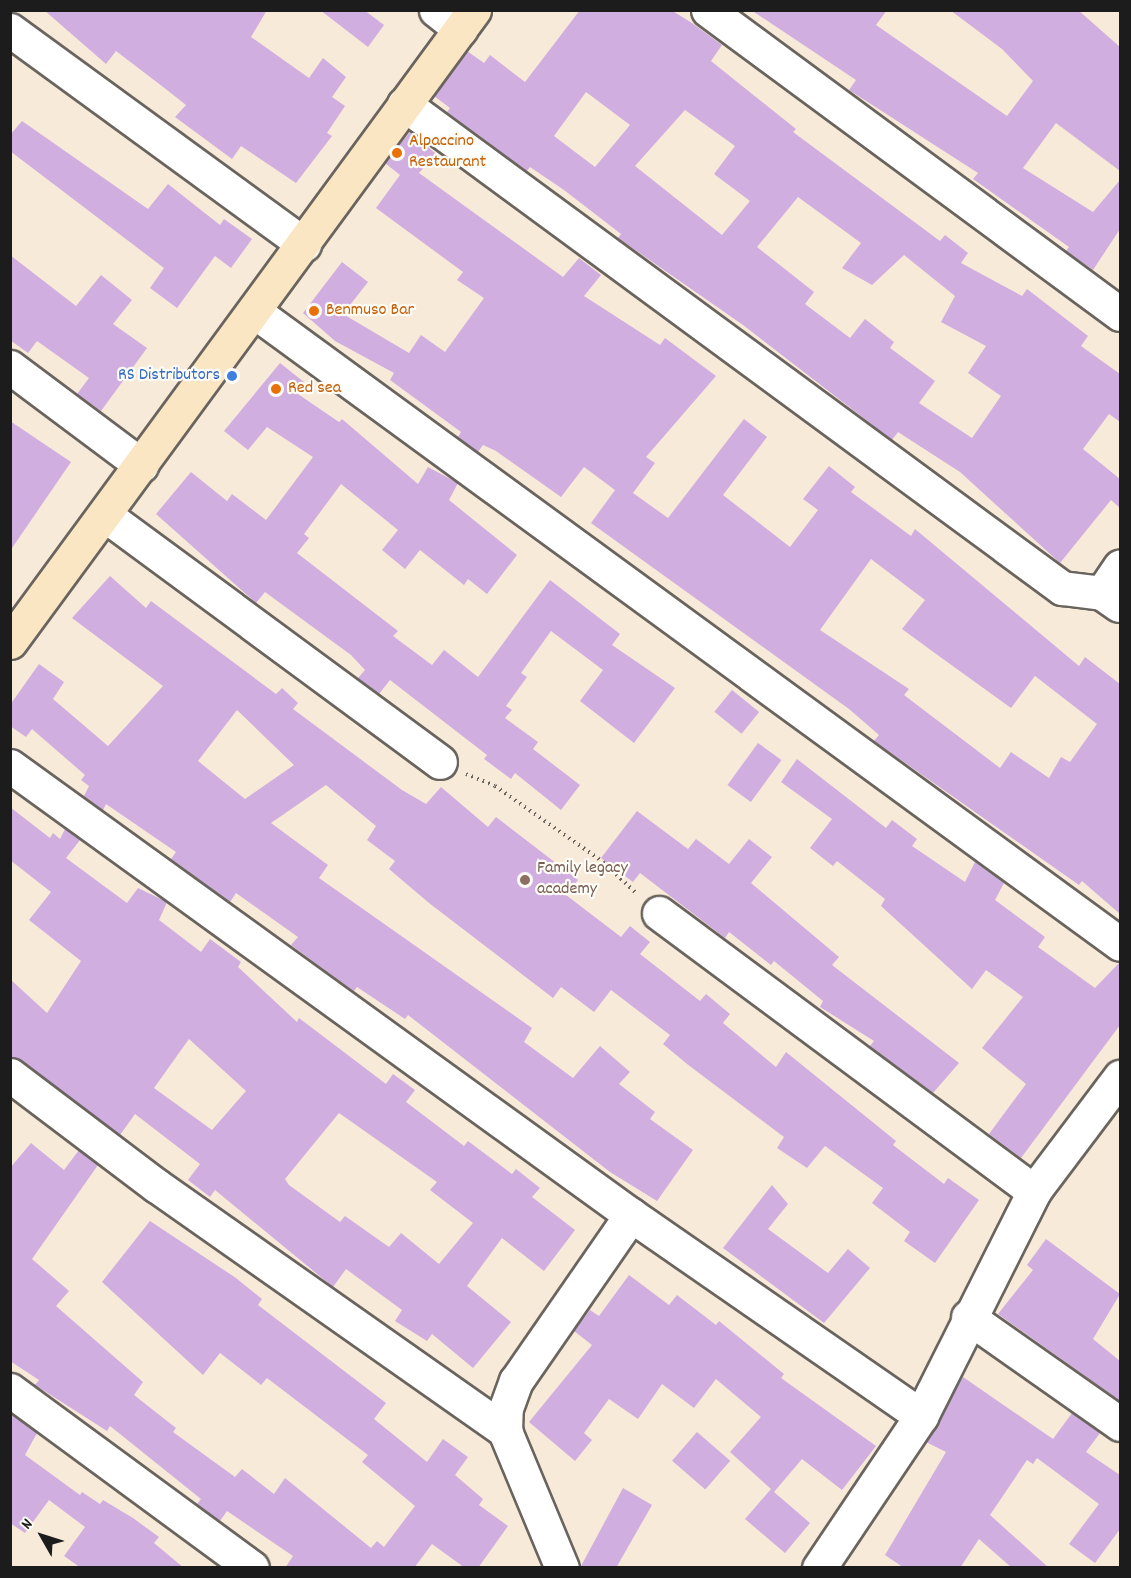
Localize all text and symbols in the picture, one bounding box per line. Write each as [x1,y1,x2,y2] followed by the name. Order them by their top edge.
[409,132,486,174] place label: Alpaccino Restaurant
[390,146,404,160] marker: Alpaccino Restaurant
[326,300,414,322] place label: Benmuso Bar
[307,304,321,318] marker: Benmuso Bar
[118,365,220,387] place label: RS Distributors
[225,369,239,383] marker: RS Distributors
[288,378,341,400] place label: Red sea
[269,382,283,396] marker: Red sea
[537,859,628,902] place label: Family legacy academy
[518,873,532,887] marker: Family legacy academy
[12,1506,72,1566] north arrow
[16,1514,39,1535] text: N

